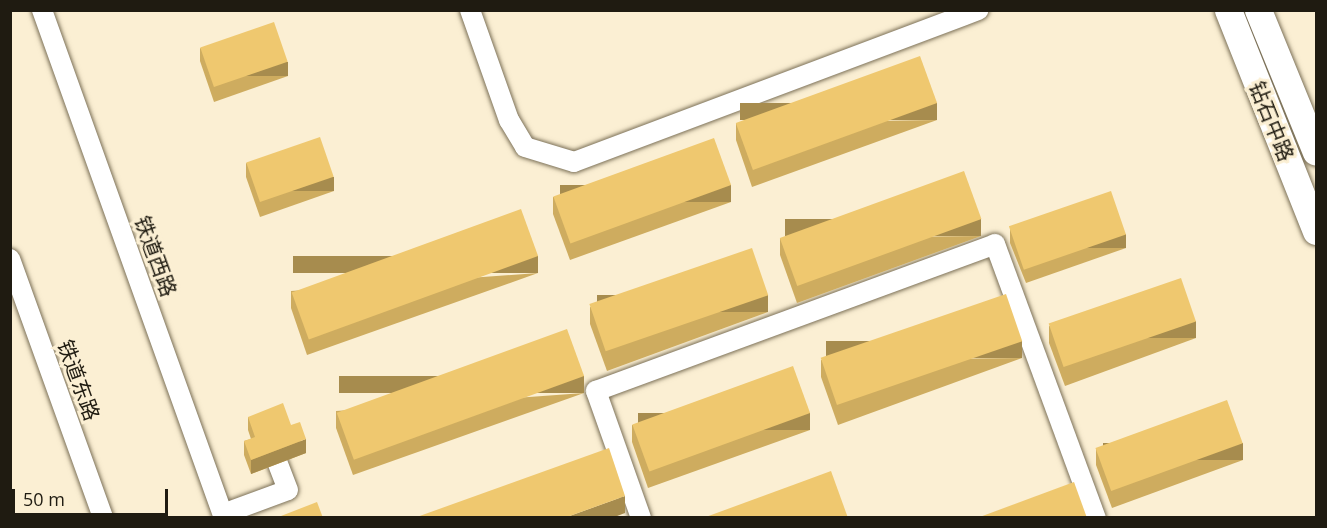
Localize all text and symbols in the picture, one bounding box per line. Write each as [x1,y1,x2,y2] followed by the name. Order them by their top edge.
[1245,77,1299,165] street label: 钻石中路
[130,212,182,300] street label: 铁道西路
[53,336,105,424] street label: 铁道东路
[15,477,171,515] scale bar
[23,487,65,511] text: 50 m

